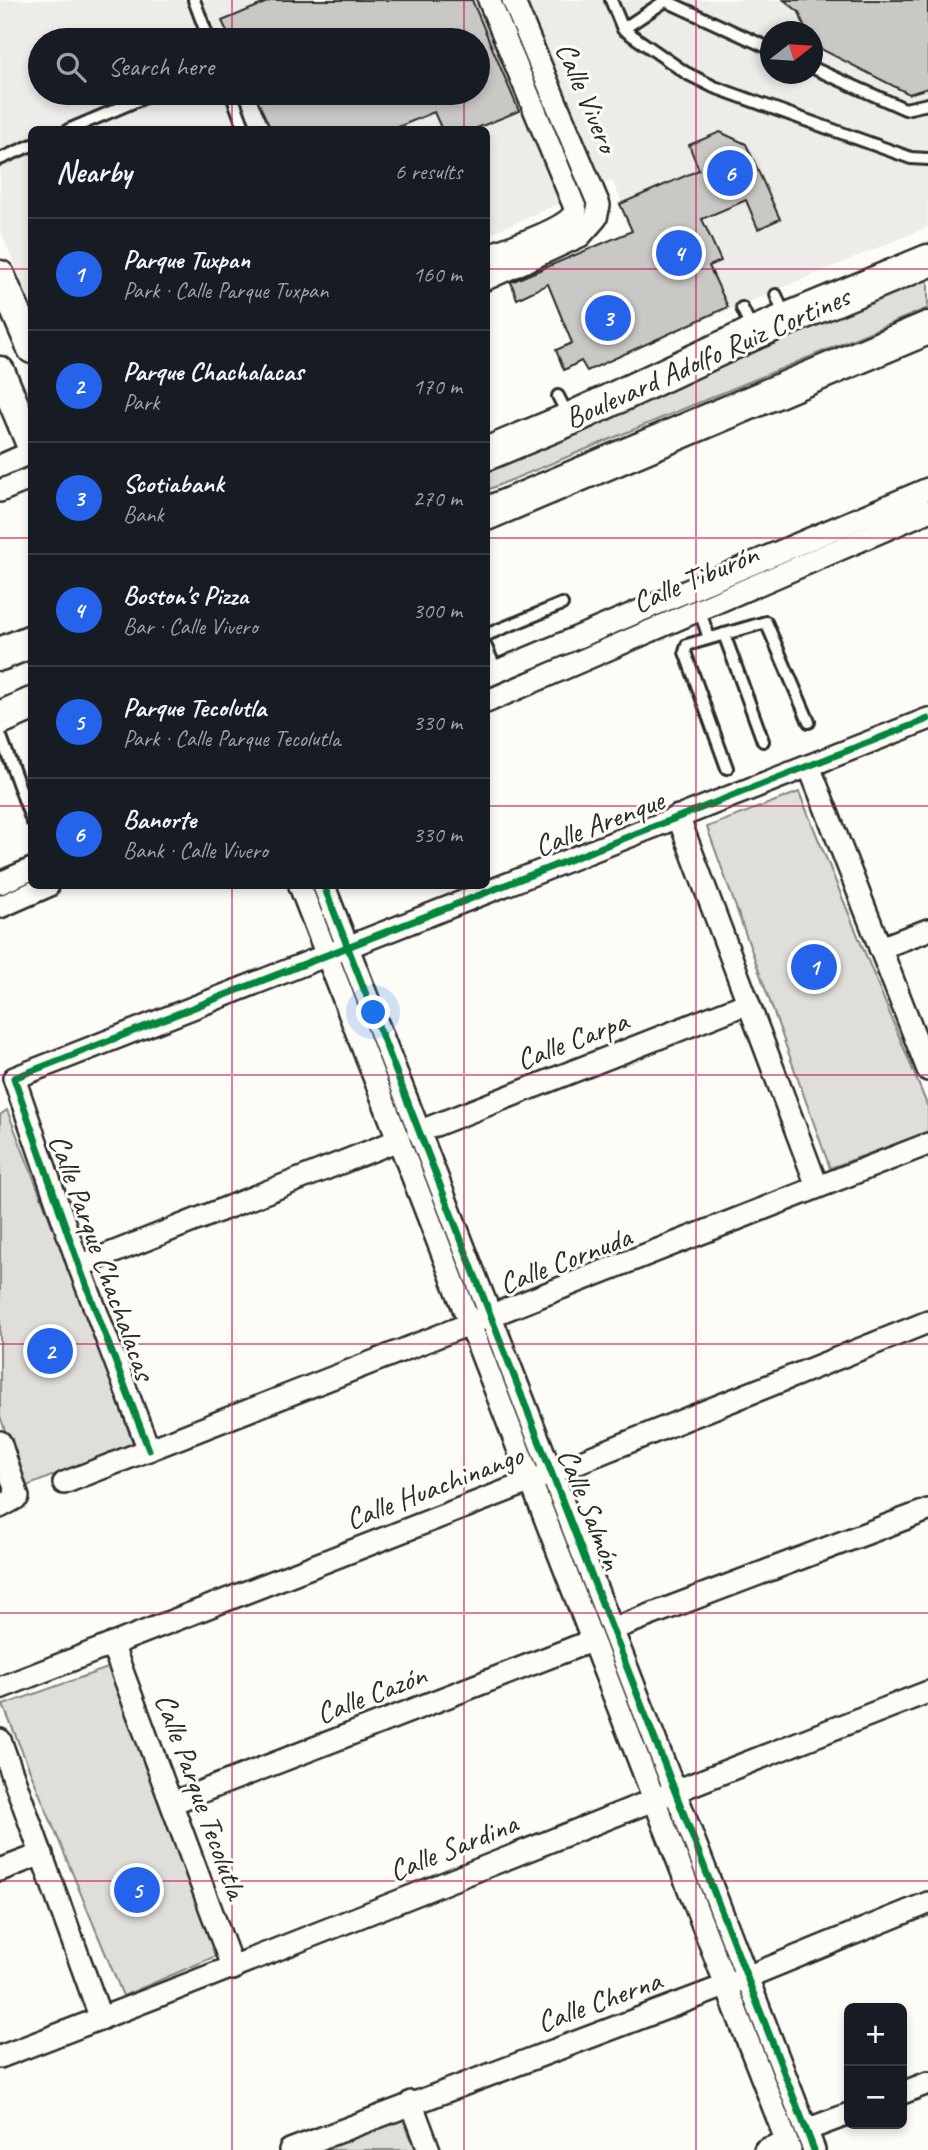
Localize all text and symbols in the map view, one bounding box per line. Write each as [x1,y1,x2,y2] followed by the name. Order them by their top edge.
[760,21,823,84] north arrow
[28,28,490,105] search box
[547,36,628,161] street label: Calle Vivero
[52,48,90,86] icon: search
[108,50,214,83] text: Search here
[707,147,753,199] pin: 6
[56,153,132,191] text: Nearby
[395,157,462,186] text: 6 results
[656,227,702,279] pin: 4
[123,243,250,276] text: Parque Tuxpan
[74,260,84,289] text: 1
[413,260,462,289] text: 160 m
[123,276,328,305] text: Park · Calle Parque Tuxpan
[559,276,858,437] street label: Boulevard Adolfo Ruiz Cortines
[585,292,631,344] pin: 3
[123,355,303,388] text: Parque Chachalacas
[74,372,84,401] text: 2
[413,372,462,401] text: 170 m
[123,388,159,417] text: Park
[123,467,224,500] text: Scotiabank
[74,484,84,513] text: 3
[413,484,462,513] text: 270 m
[123,500,164,529] text: Bank
[626,534,765,621] street label: Calle Tiburón
[123,579,248,612] text: Boston's Pizza
[74,596,84,625] text: 4
[413,596,462,625] text: 300 m
[123,612,258,641] text: Bar · Calle Vivero
[123,691,266,724] text: Parque Tecolutla
[74,708,84,737] text: 5
[413,708,462,737] text: 330 m
[123,724,340,753] text: Park · Calle Parque Tecolutla
[529,780,671,865] street label: Calle Arenque
[123,803,196,836] text: Banorte
[74,820,84,849] text: 6
[413,820,462,849] text: 330 m
[123,836,268,865] text: Bank · Calle Vivero
[791,941,837,993] pin: 1
[356,995,390,1029] your location
[511,1001,635,1079] street label: Calle Carpa
[40,1129,165,1388] street label: Calle Parque Chachalacas
[494,1217,638,1303] street label: Calle Cornuda
[27,1325,73,1377] pin: 2
[340,1435,529,1538] street label: Calle Huachinango
[549,1443,632,1577] street label: Calle Salmón
[311,1655,433,1732] street label: Calle Cazón
[146,1688,257,1906] street label: Calle Parque Tecolutla
[383,1803,525,1890] street label: Calle Sardina
[114,1864,160,1916] pin: 5
[532,1960,668,2041] street label: Calle Cherna
[844,2003,907,2129] map controls
[844,2003,907,2066] button: +
[844,2066,907,2129] button: −

